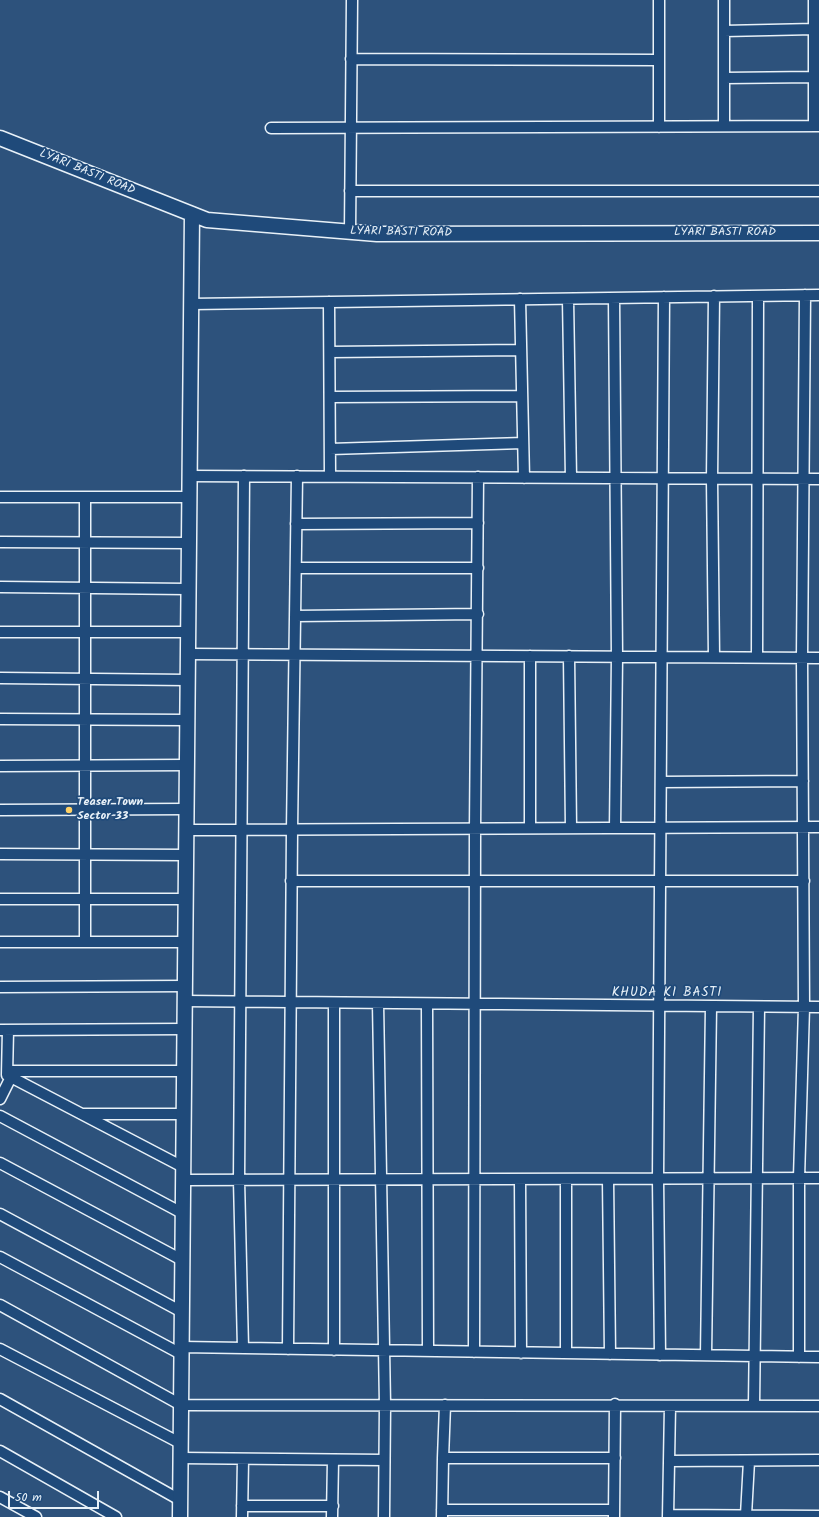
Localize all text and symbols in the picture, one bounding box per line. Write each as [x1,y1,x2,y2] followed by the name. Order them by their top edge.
[37,147,137,199] street label: LYARI BASTI ROAD
[350,225,452,241] street label: LYARI BASTI ROAD
[674,226,776,240] street label: LYARI BASTI ROAD
[77,796,143,824] place label: Teaser Town Sector 33
[64,805,74,815] marker: Teaser Town Sector 33
[612,986,722,1002] district label: KHUDA KI BASTI
[10,1483,101,1509] scale bar
[15,1488,42,1507] text: 50 m

